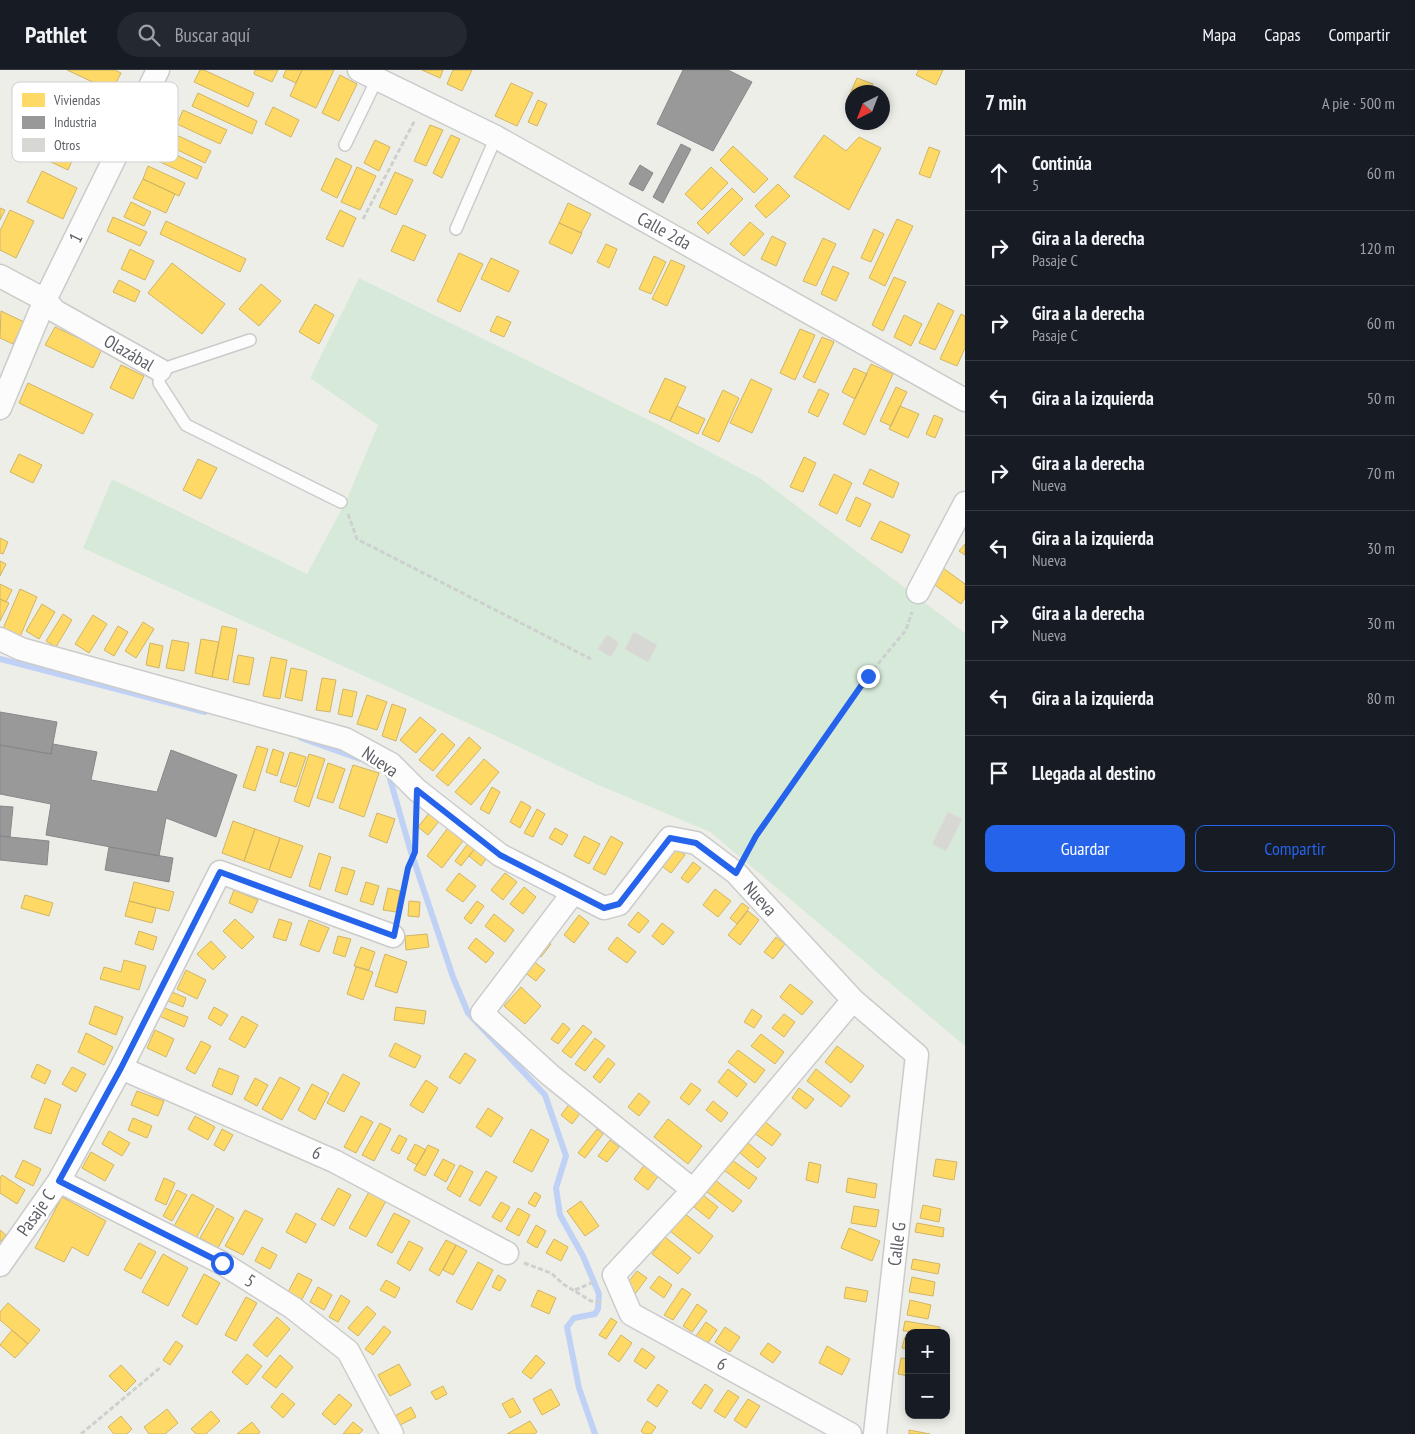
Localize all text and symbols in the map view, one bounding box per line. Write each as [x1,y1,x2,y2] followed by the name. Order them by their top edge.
[117,12,467,57] search box
[25,19,87,50] text: Pathlet
[135,21,163,49] icon: search
[175,23,250,47] text: Buscar aquí
[1203,23,1236,46] text: Mapa
[1264,23,1301,46] text: Capas
[1329,23,1390,46] text: Compartir
[12,82,178,162] legend
[845,85,890,130] north arrow
[985,89,1027,116] text: 7 min
[53,91,101,109] text: Viviendas
[1322,93,1395,113] text: A pie · 500 m
[54,113,97,131] text: Industria
[54,136,80,154] text: Otros
[1032,151,1092,175] text: Continúa
[985,159,1013,187] icon: ahead
[1367,163,1395,183] text: 60 m
[1032,175,1039,195] text: 5
[633,206,695,255] street label: Calle 2da
[1032,226,1145,250] text: Gira a la derecha
[63,229,88,246] street label: 1
[985,234,1013,262] icon: right
[1360,238,1395,258] text: 120 m
[1032,250,1078,270] text: Pasaje C
[1032,301,1145,325] text: Gira a la derecha
[985,309,1013,337] icon: right
[1367,313,1395,333] text: 60 m
[1032,325,1078,345] text: Pasaje C
[100,329,159,376] street label: Olazábal
[985,384,1013,412] icon: left
[1032,386,1154,410] text: Gira a la izquierda
[1367,388,1395,408] text: 50 m
[1032,451,1145,475] text: Gira a la derecha
[985,459,1013,487] icon: right
[1367,463,1395,483] text: 70 m
[1032,475,1067,495] text: Nueva
[1032,526,1154,550] text: Gira a la izquierda
[985,534,1013,562] icon: left
[1367,538,1395,558] text: 30 m
[1032,550,1067,570] text: Nueva
[1032,601,1145,625] text: Gira a la derecha
[985,609,1013,637] icon: right
[1367,613,1395,633] text: 30 m
[1032,625,1067,645] text: Nueva
[857,665,880,688] route end
[985,684,1013,712] icon: left
[1032,686,1154,710] text: Gira a la izquierda
[1367,688,1395,708] text: 80 m
[358,741,403,782] street label: Nueva
[985,759,1013,787] icon: arrive
[1032,761,1156,785] text: Llegada al destino
[985,825,1185,872] button: Guardar
[1195,825,1395,872] button: Compartir
[739,877,782,921] street label: Nueva
[309,1140,326,1165] street label: 6
[11,1185,60,1240] street label: Pasaje C
[882,1221,911,1267] street label: Calle G
[211,1252,234,1275] route start
[241,1269,260,1292] street label: 5
[905,1329,950,1419] map controls
[905,1329,950,1374] button: +
[713,1352,731,1376] street label: 6
[905,1374,950,1419] button: −

